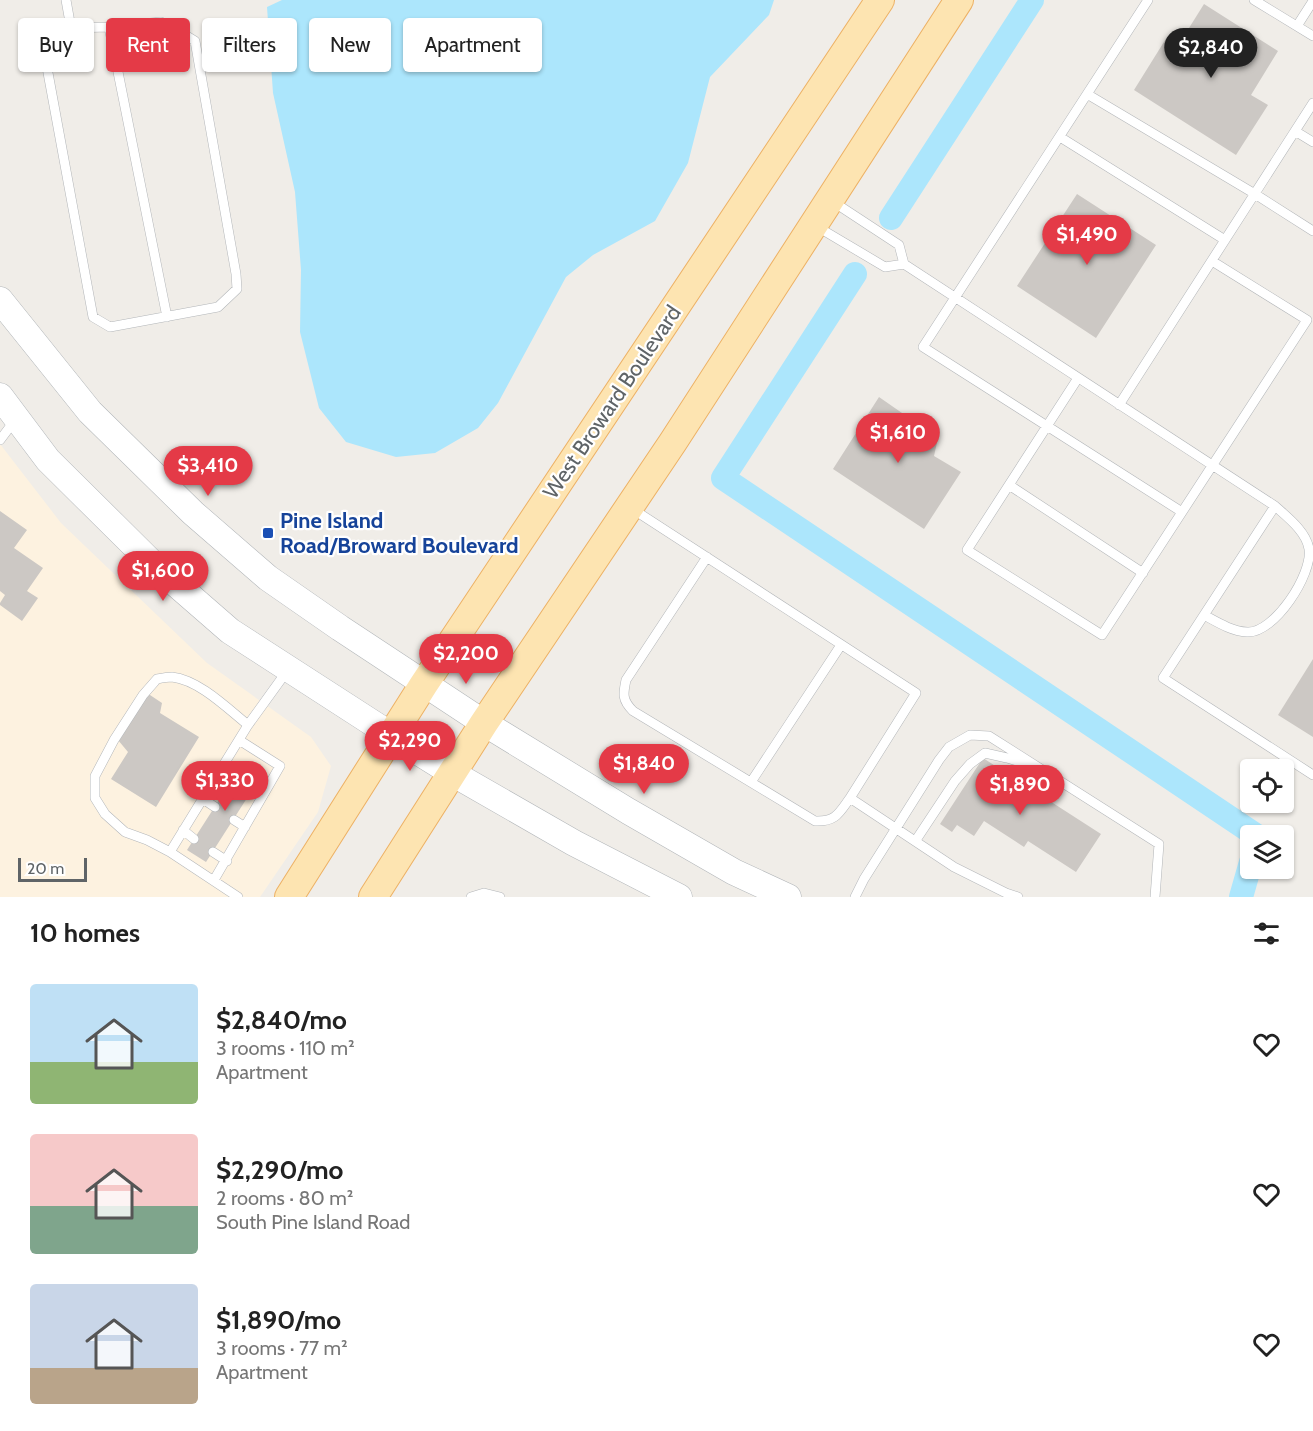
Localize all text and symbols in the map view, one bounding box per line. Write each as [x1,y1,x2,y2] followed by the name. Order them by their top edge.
[18,18,94,72] chip: Buy
[106,18,190,72] chip: Rent
[202,18,297,72] chip: Filters
[309,18,391,72] chip: New
[403,18,542,72] chip: Apartment
[1162,28,1260,79] pin: $2,840
[1178,35,1244,59] text: $2,840
[1038,215,1136,266] pin: $1,490
[1056,222,1118,246] text: $1,490
[537,300,687,504] street label: West Broward Boulevard
[849,413,947,464] pin: $1,610
[870,420,926,444] text: $1,610
[159,446,257,497] pin: $3,410
[178,453,238,477] text: $3,410
[280,507,519,559] place label: Pine Island Road/Broward Boulevard
[261,526,275,540] marker: Pine Island Road/Broward Boulevard
[114,551,212,602] pin: $1,600
[131,558,195,582] text: $1,600
[417,634,515,685] pin: $2,200
[433,641,499,665] text: $2,200
[361,721,459,772] pin: $2,290
[379,728,441,752] text: $2,290
[595,744,693,795] pin: $1,840
[613,751,675,775] text: $1,840
[1240,759,1294,879] map controls
[1240,759,1294,813] button: locate
[176,761,274,812] pin: $1,330
[971,765,1069,816] pin: $1,890
[195,768,255,792] text: $1,330
[989,772,1051,796] text: $1,890
[1240,825,1294,879] button: layers
[18,855,87,882] scale bar
[27,859,64,878] text: 20 m
[30,917,140,949] text: 10 homes
[1250,917,1283,950] icon: filters
[216,1004,347,1036] text: $2,840/mo
[78,1008,150,1080] icon: home
[1250,1028,1283,1061] icon: heart
[216,1036,355,1060] text: 3 rooms · 110 m²
[216,1060,308,1084] text: Apartment
[216,1154,343,1186] text: $2,290/mo
[78,1158,150,1230] icon: home
[1250,1178,1283,1211] icon: heart
[216,1186,353,1210] text: 2 rooms · 80 m²
[216,1210,410,1234] text: South Pine Island Road
[216,1304,341,1336] text: $1,890/mo
[78,1308,150,1380] icon: home
[1250,1328,1283,1361] icon: heart
[216,1336,348,1360] text: 3 rooms · 77 m²
[216,1360,308,1384] text: Apartment

